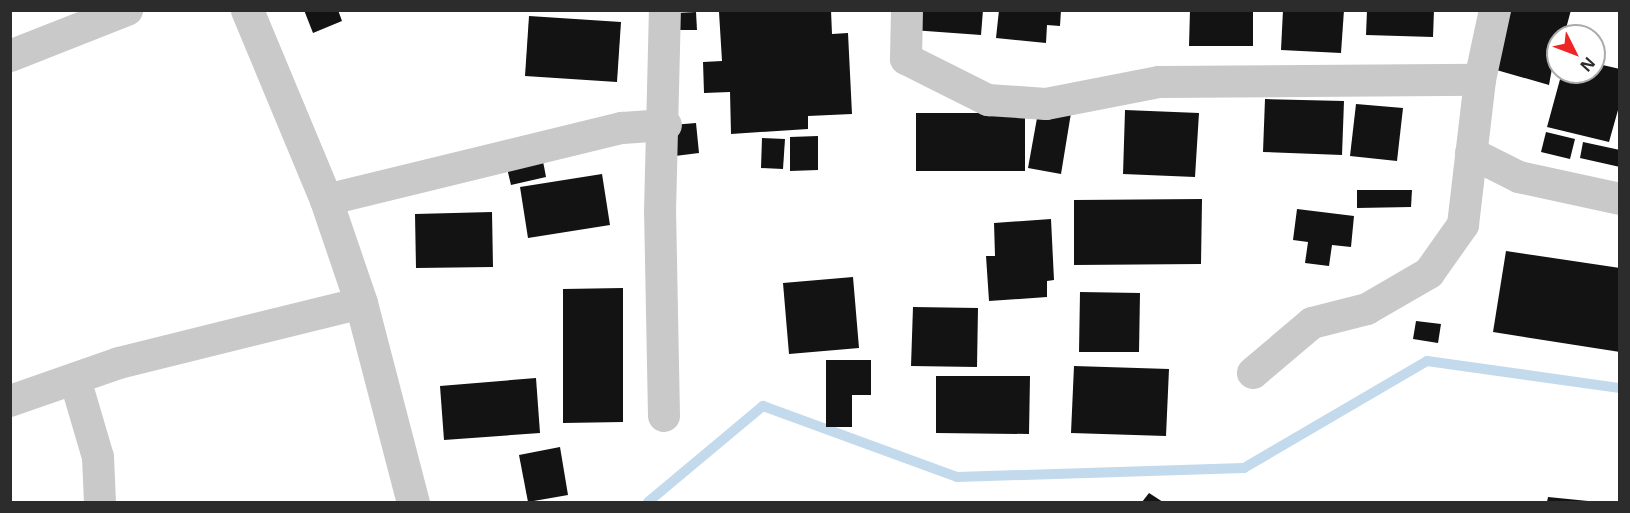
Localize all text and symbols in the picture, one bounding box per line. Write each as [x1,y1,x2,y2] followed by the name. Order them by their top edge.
[1546,24,1606,84] north arrow
[1575,53,1600,77] text: N

